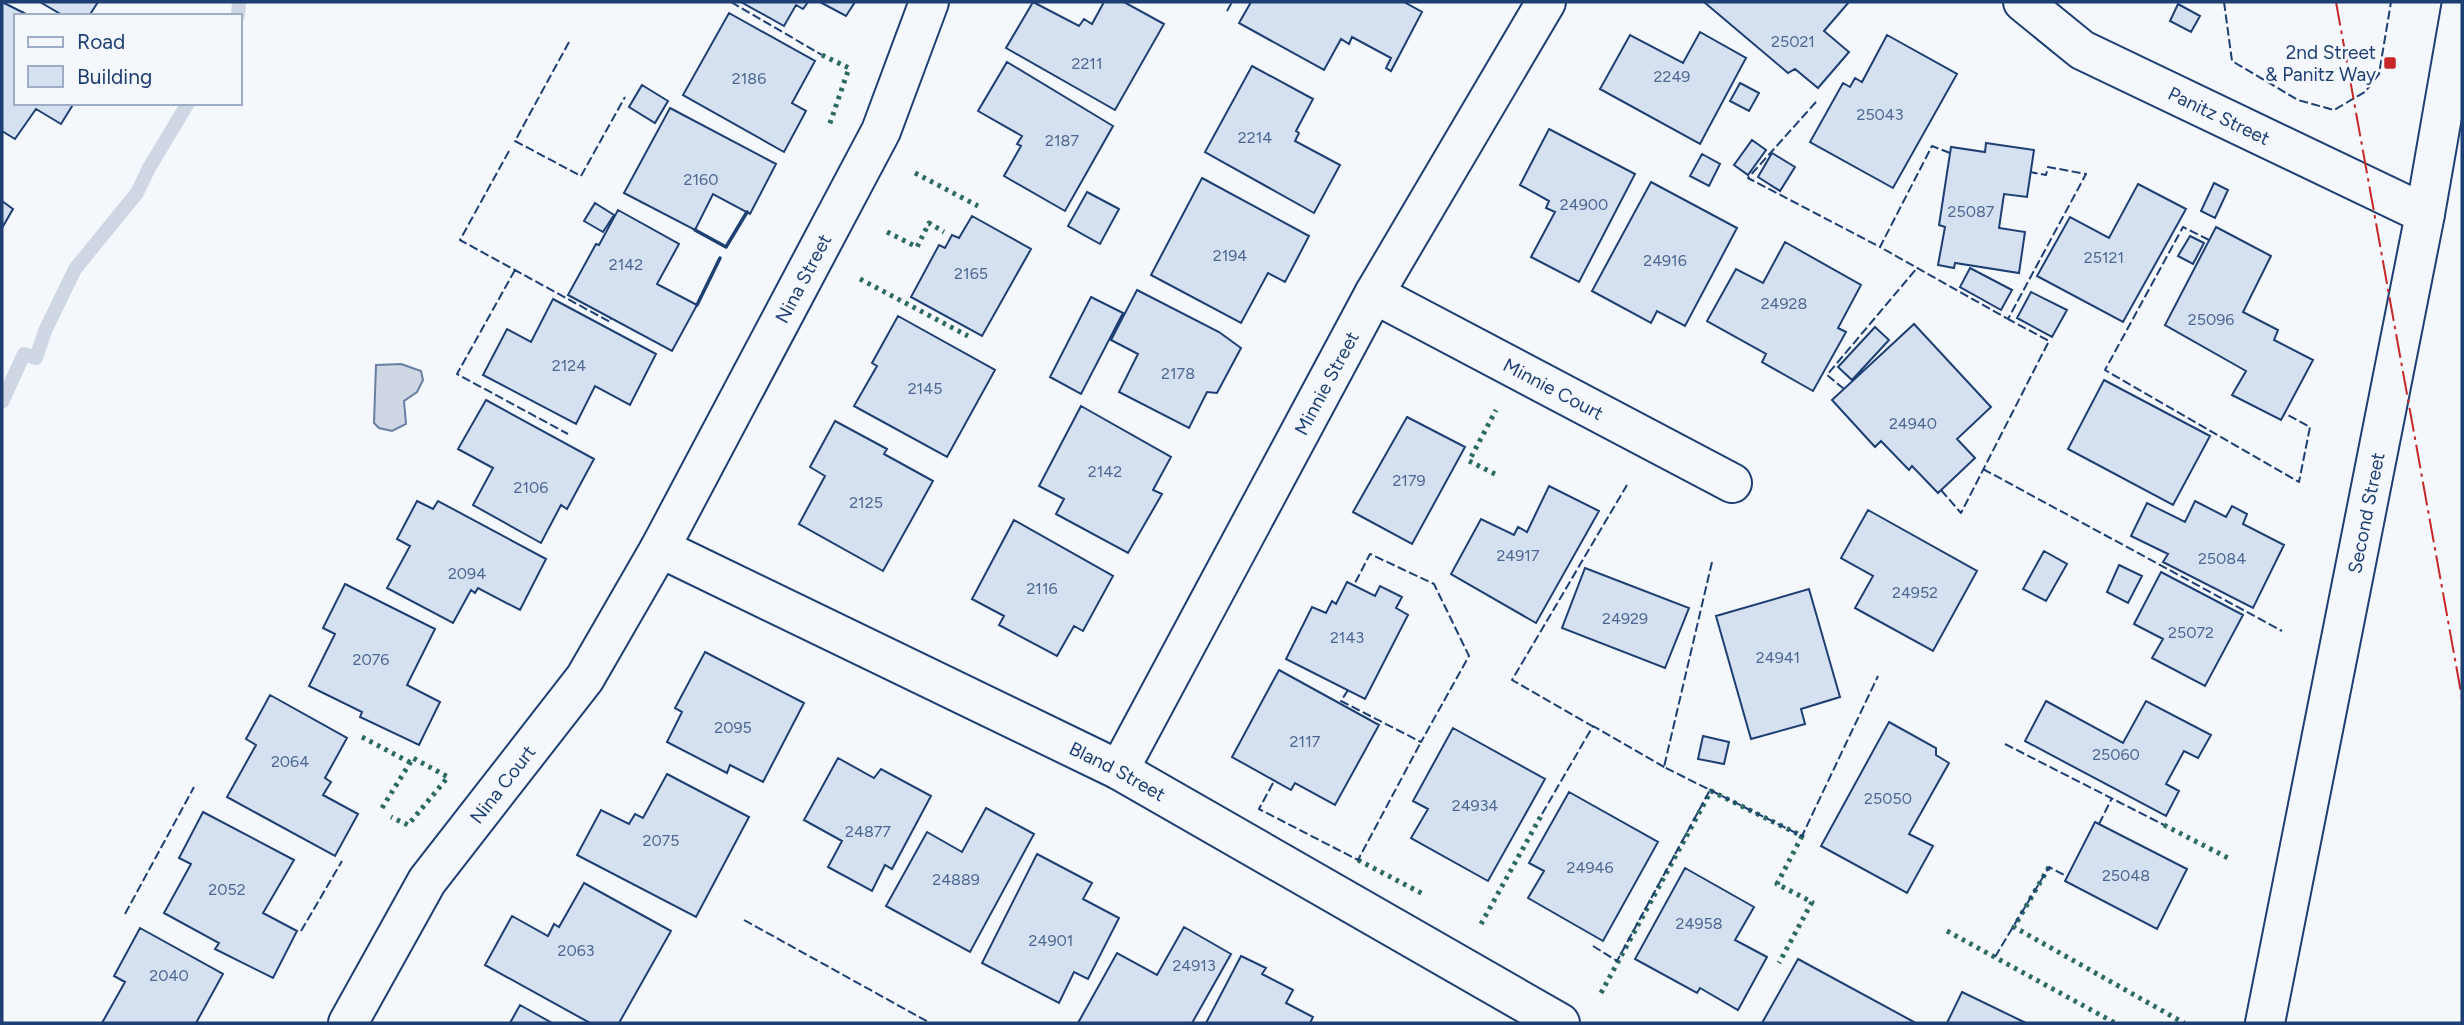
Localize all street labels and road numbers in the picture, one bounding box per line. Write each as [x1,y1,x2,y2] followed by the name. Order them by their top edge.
[2164,81,2274,150] street label: Panitz Street
[770,230,836,327] street label: Nina Street
[1289,327,1363,439] street label: Minnie Street
[1499,353,1608,425] street label: Minnie Court
[2343,450,2389,575] street label: Second Street
[1066,736,1170,806] street label: Bland Street
[465,741,540,828] street label: Nina Court

